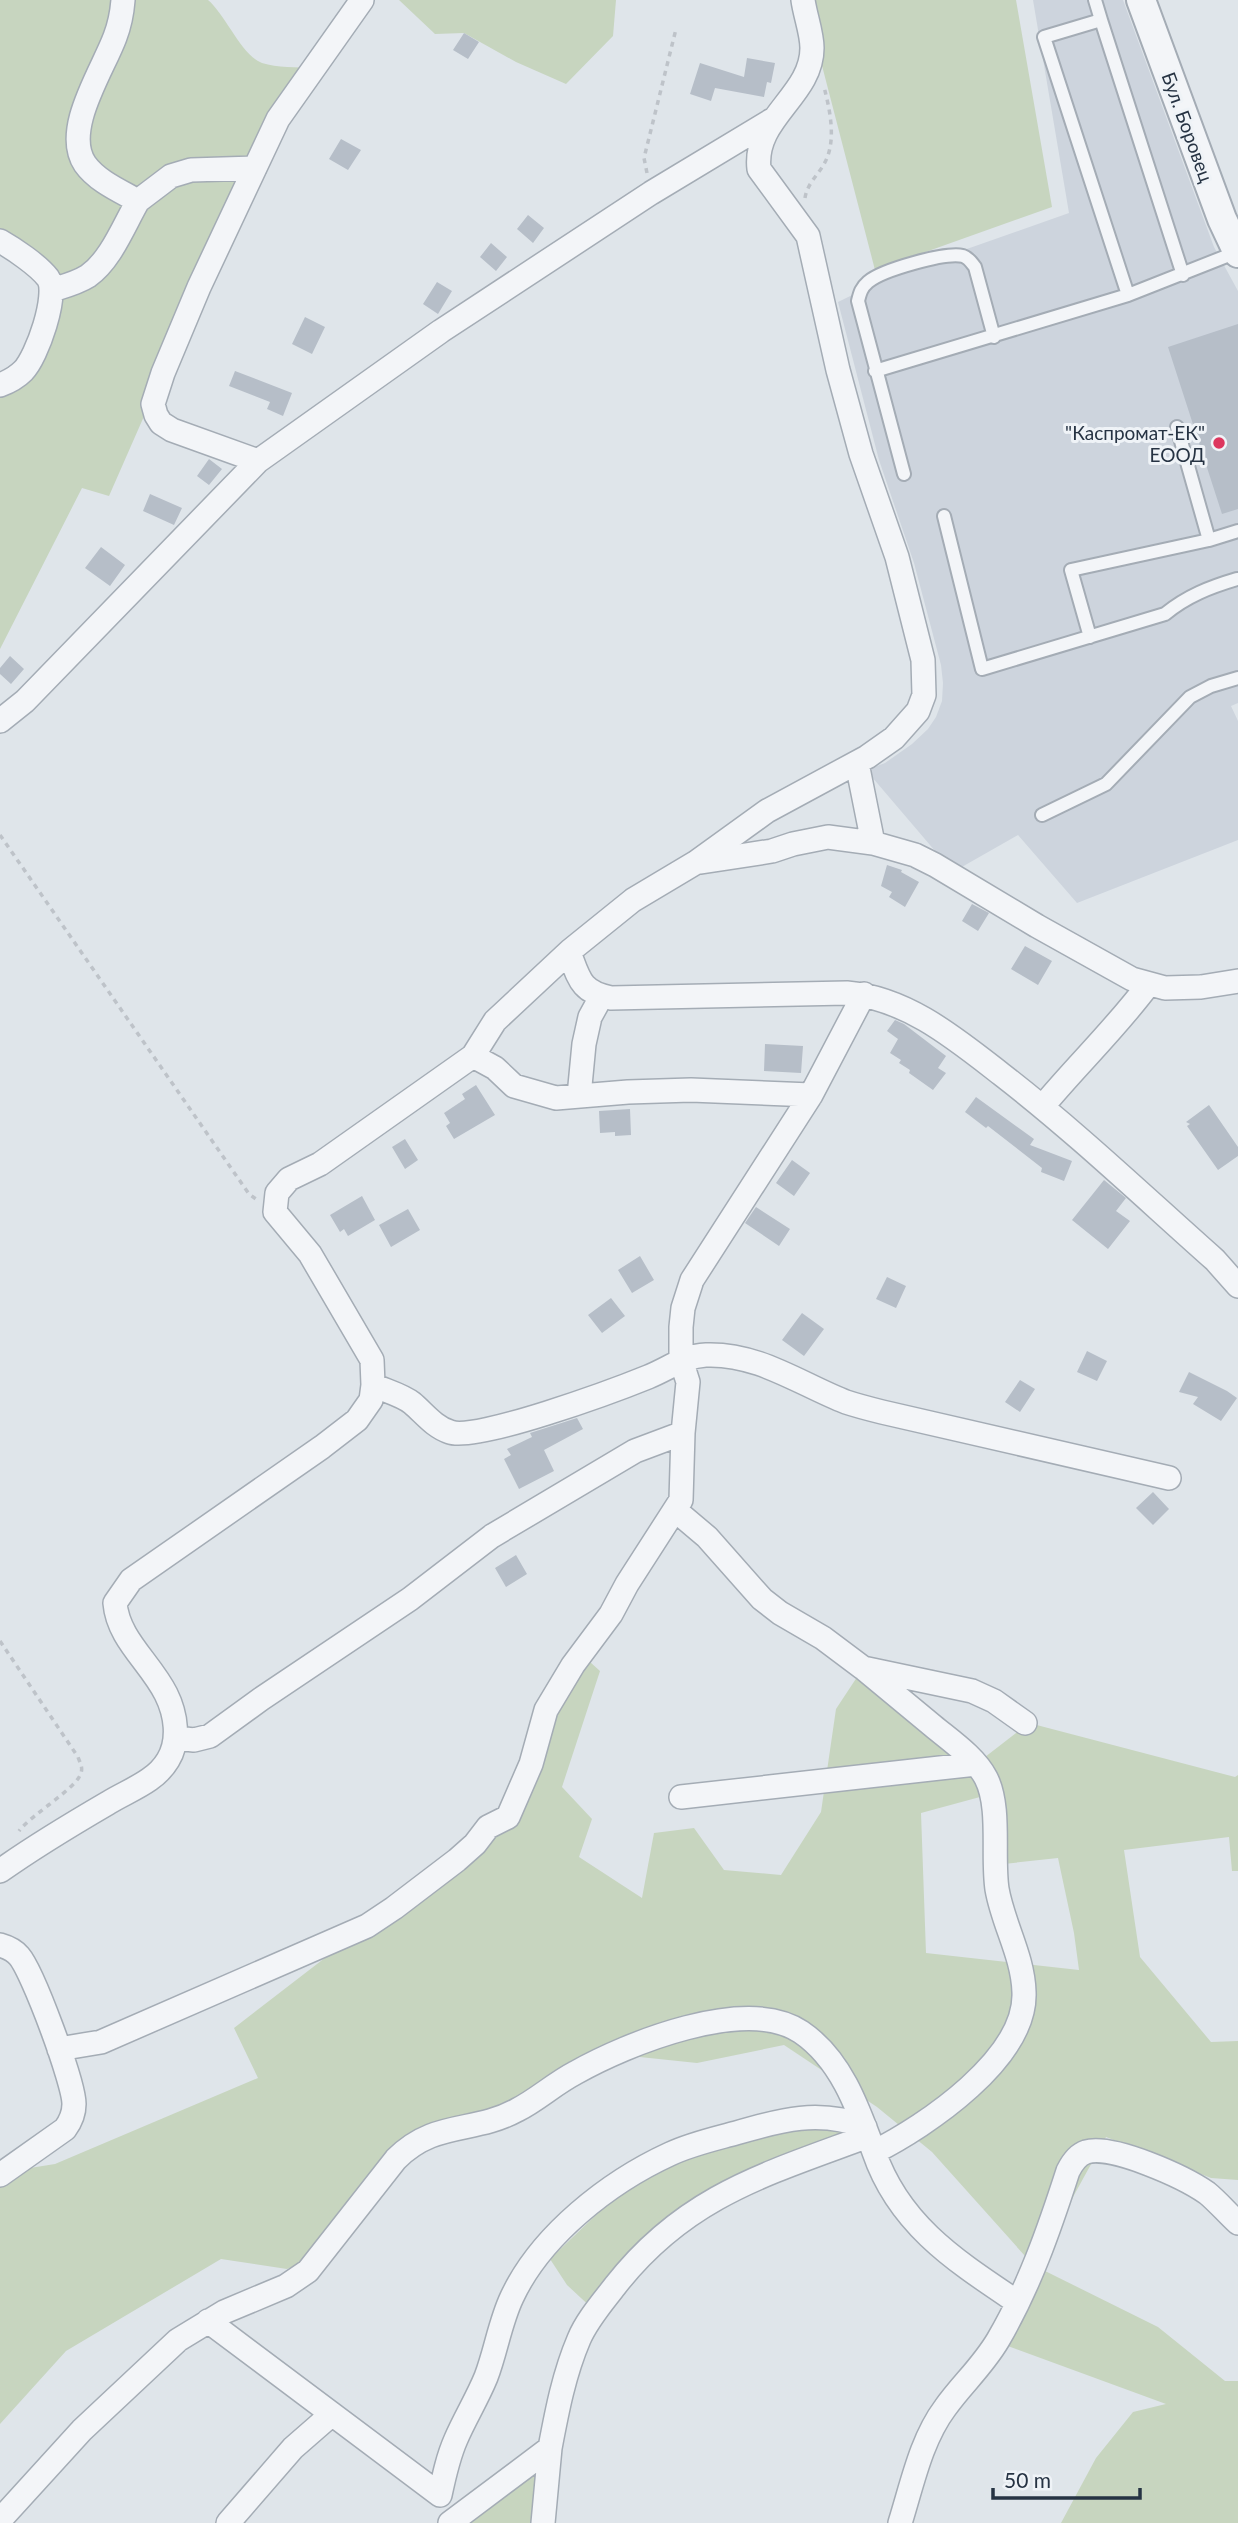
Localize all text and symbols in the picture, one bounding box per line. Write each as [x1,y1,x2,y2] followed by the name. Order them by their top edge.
[1157,69,1219,186] street label: Бул. Боровец
[1065,421,1205,466] place label: "Каспромат-ЕК" ЕООД
[1211,435,1227,451] marker: "Каспромат-ЕК" ЕООД
[993,2456,1140,2500] scale bar
[1004,2467,1051,2492] text: 50 m

